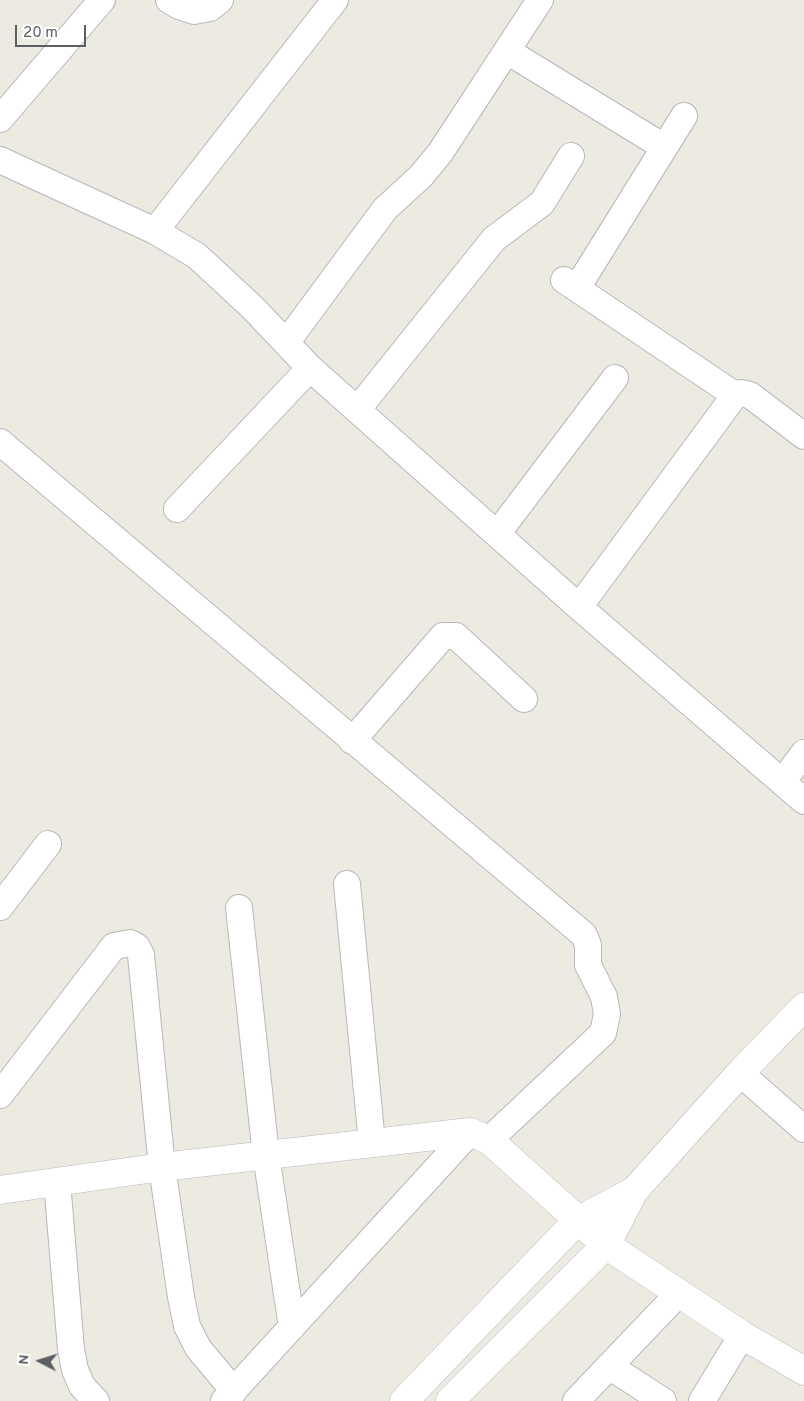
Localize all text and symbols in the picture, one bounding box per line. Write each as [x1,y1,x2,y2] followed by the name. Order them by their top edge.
[18,15,89,47] scale bar
[23,24,58,43] text: 20 m
[15,1336,65,1386] north arrow
[16,1354,33,1365] text: N

